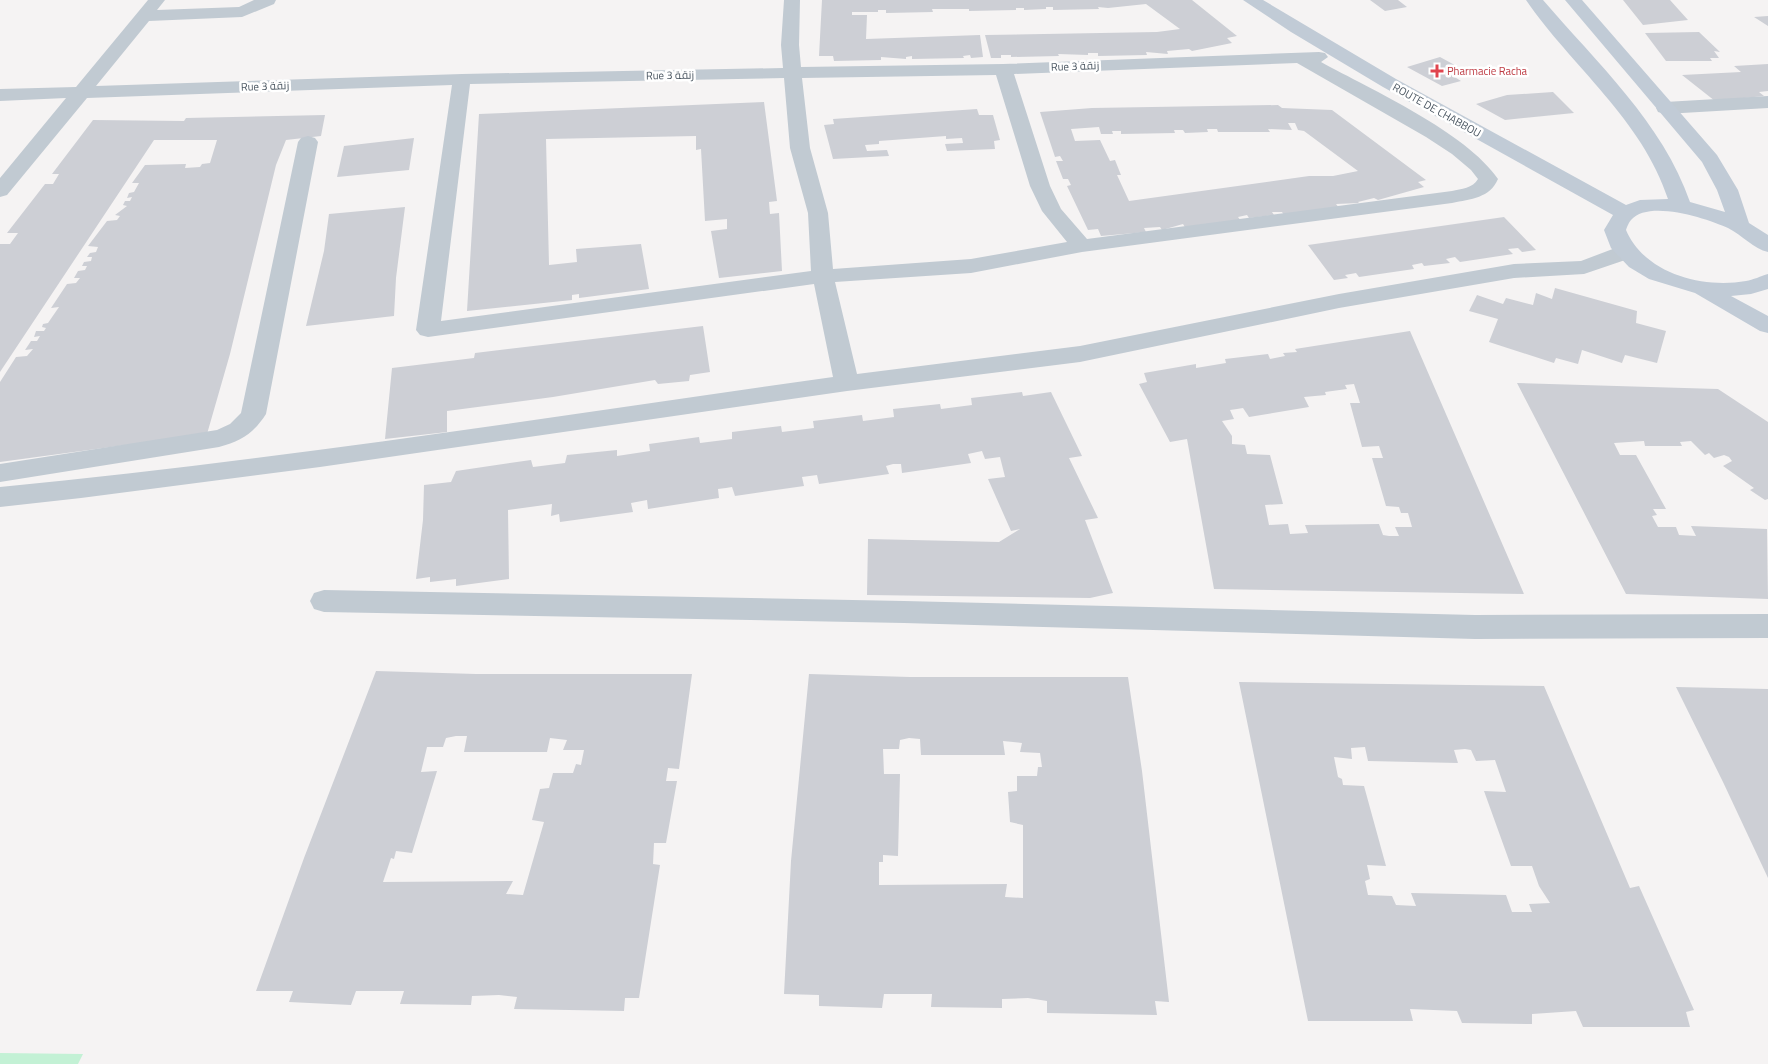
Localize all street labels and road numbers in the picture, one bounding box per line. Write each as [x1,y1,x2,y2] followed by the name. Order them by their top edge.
[1051,57,1100,75] street label: Rue 3 زنقة
[646,67,694,83] street label: Rue 3 زنقة
[241,77,290,95] street label: Rue 3 زنقة
[1390,79,1484,141] street label: ROUTE DE CHABBOU

